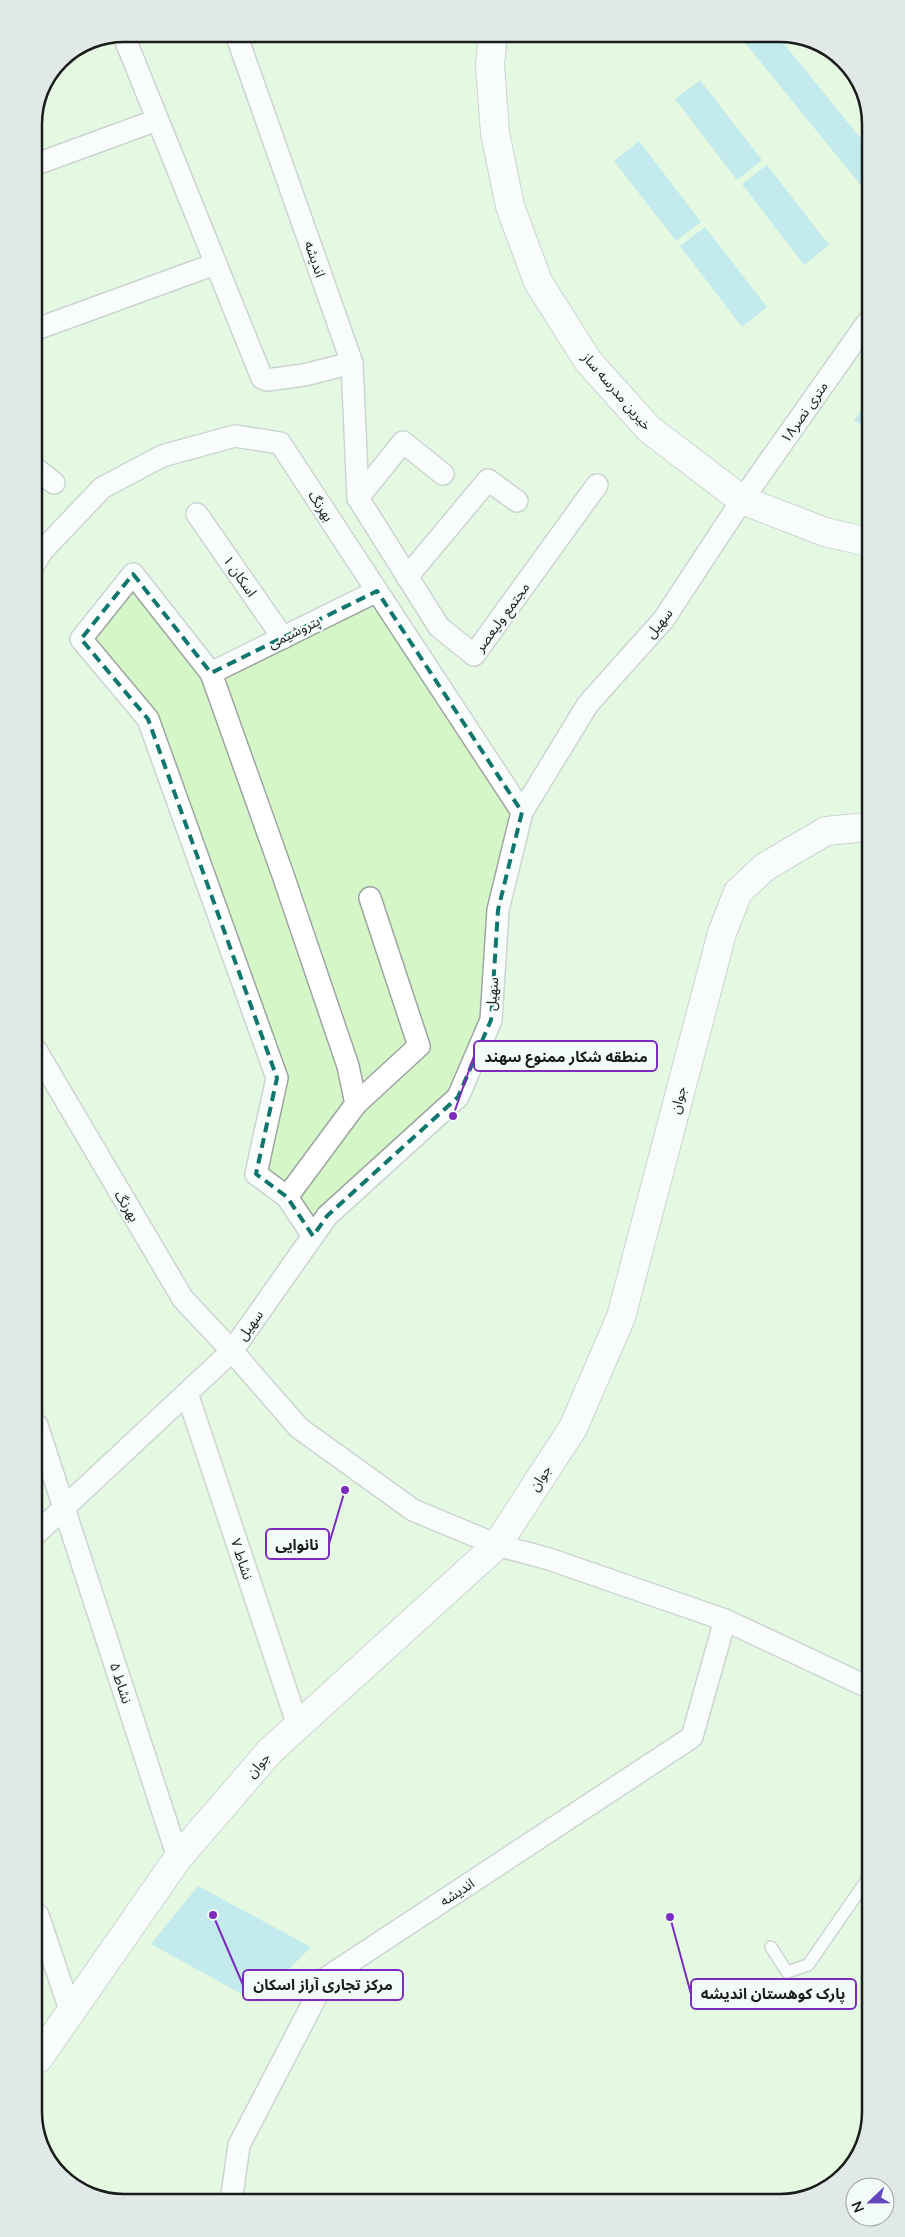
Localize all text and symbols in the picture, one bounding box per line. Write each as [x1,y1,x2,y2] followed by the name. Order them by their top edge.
[301,238,330,279] street label: اندیشه
[578,347,656,434] street label: خیرین مدرسه ساز
[776,378,832,446] street label: ۱۸متری نصر
[304,487,338,525] street label: بهرنگ
[219,552,261,600] street label: اسکان ۱
[470,579,535,657] street label: مجتمع ولیعصر
[641,604,677,642] street label: سهیل
[265,612,324,653] street label: پتروشیمی
[482,977,502,1011] street label: سهیل
[474,1041,657,1071] callout: منطقه شکار ممنوع سهند
[484,1047,648,1068] text: منطقه شکار ممنوع سهند
[666,1084,690,1116] street label: جوان
[111,1187,143,1225] street label: بهرنگ
[233,1306,267,1344] street label: سهیل
[525,1461,555,1495] street label: جوان
[266,1529,329,1559] callout: نانوایی
[275,1535,319,1554] text: نانوایی
[228,1536,257,1582] street label: نشاط ۷
[107,1660,136,1706] street label: نشاط ۵
[242,1749,274,1781] street label: جوان
[436,1874,477,1909] street label: اندیشه
[243,1970,403,2000] callout: مرکز تجاری آراز اسکان
[253,1975,393,1994] text: مرکز تجاری آراز اسکان
[691,1979,856,2009] callout: پارک کوهستان اندیشه
[701,1984,845,2004] text: پارک کوهستان اندیشه
[845,2177,895,2227] north arrow
[848,2199,867,2215] text: N

